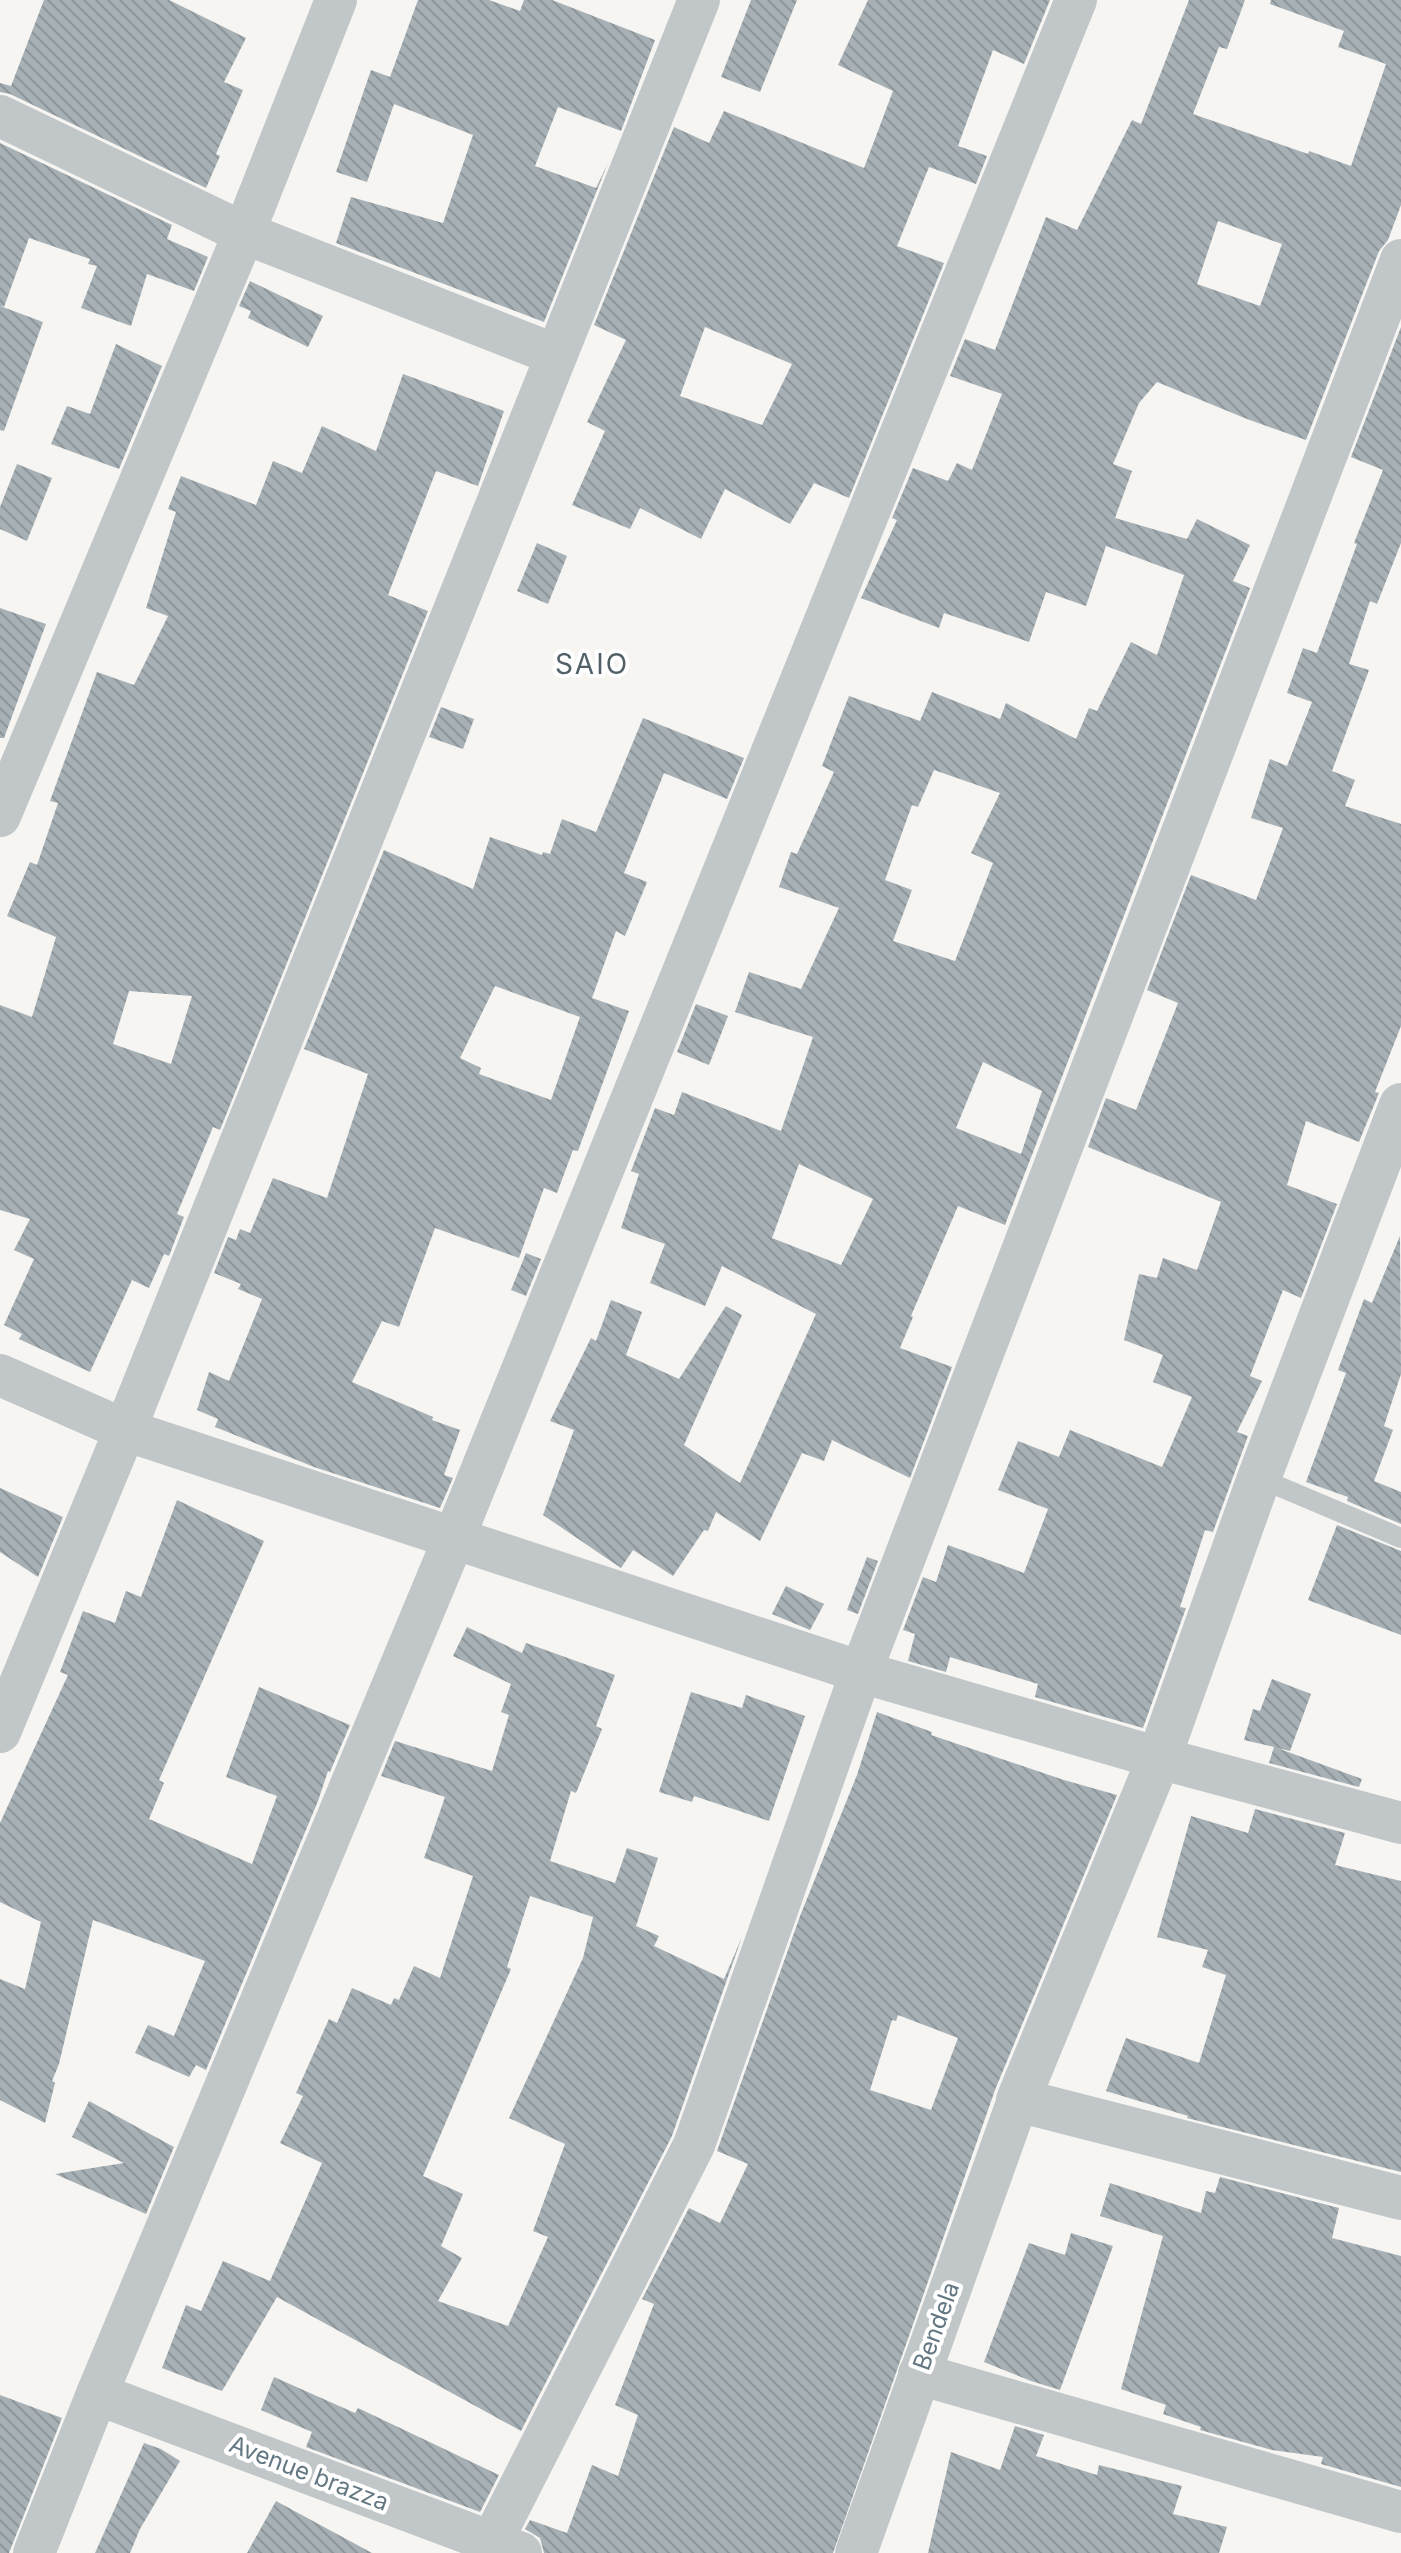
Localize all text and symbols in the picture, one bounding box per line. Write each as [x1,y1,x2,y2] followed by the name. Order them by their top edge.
[555,647,629,681] district label: SAIO
[907,2278,965,2374] street label: Bendela
[225,2429,393,2517] street label: Avenue brazza

